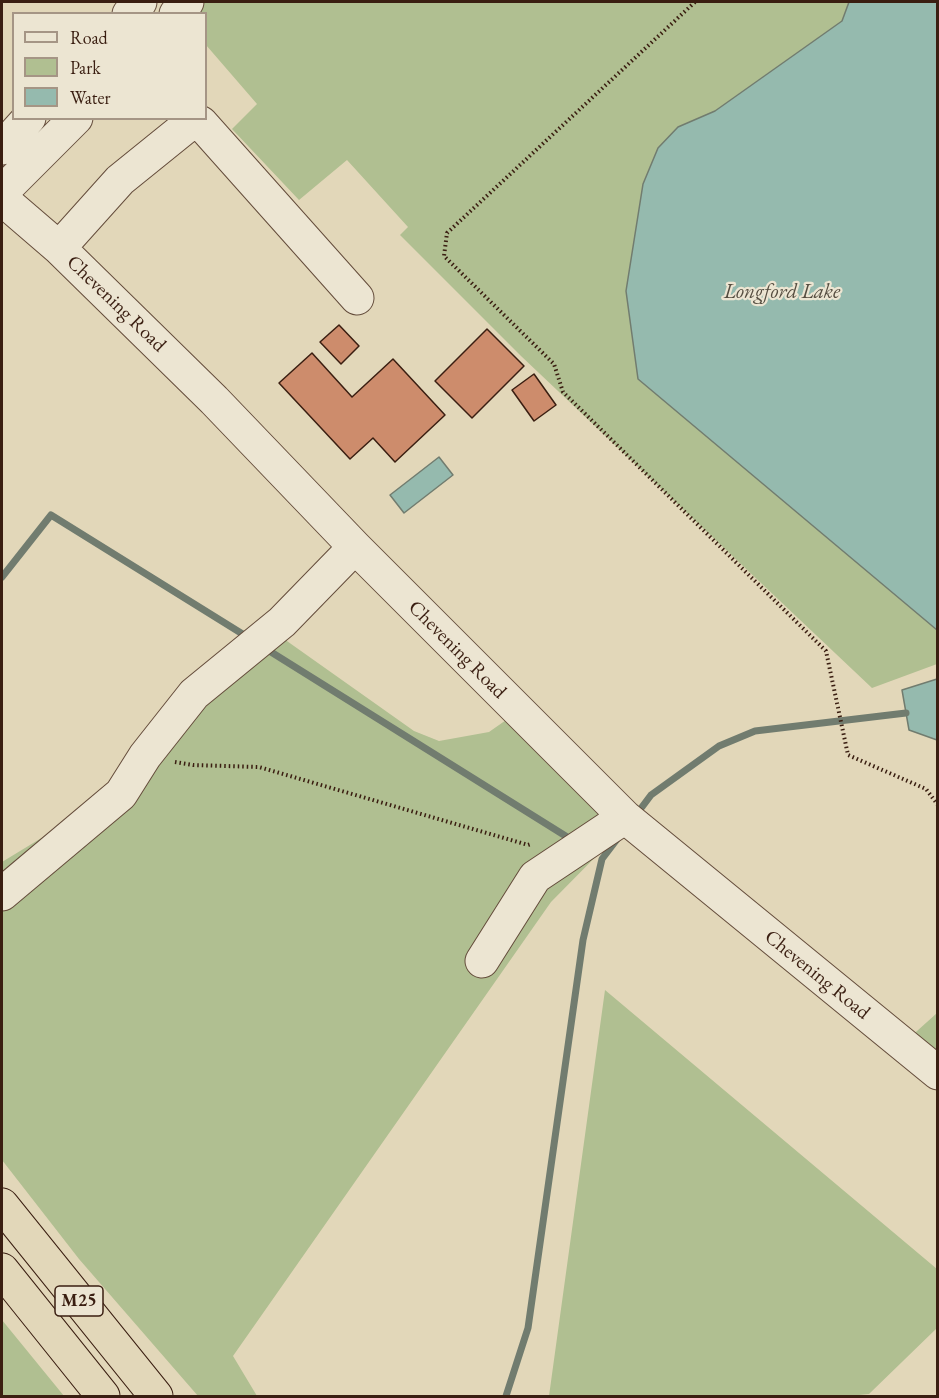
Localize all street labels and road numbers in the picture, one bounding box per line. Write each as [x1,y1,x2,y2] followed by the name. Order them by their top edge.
[61,251,171,357] street label: Chevening Road
[403,596,511,704] street label: Chevening Road
[759,925,875,1025] street label: Chevening Road
[55,1286,103,1316] road number: M25

